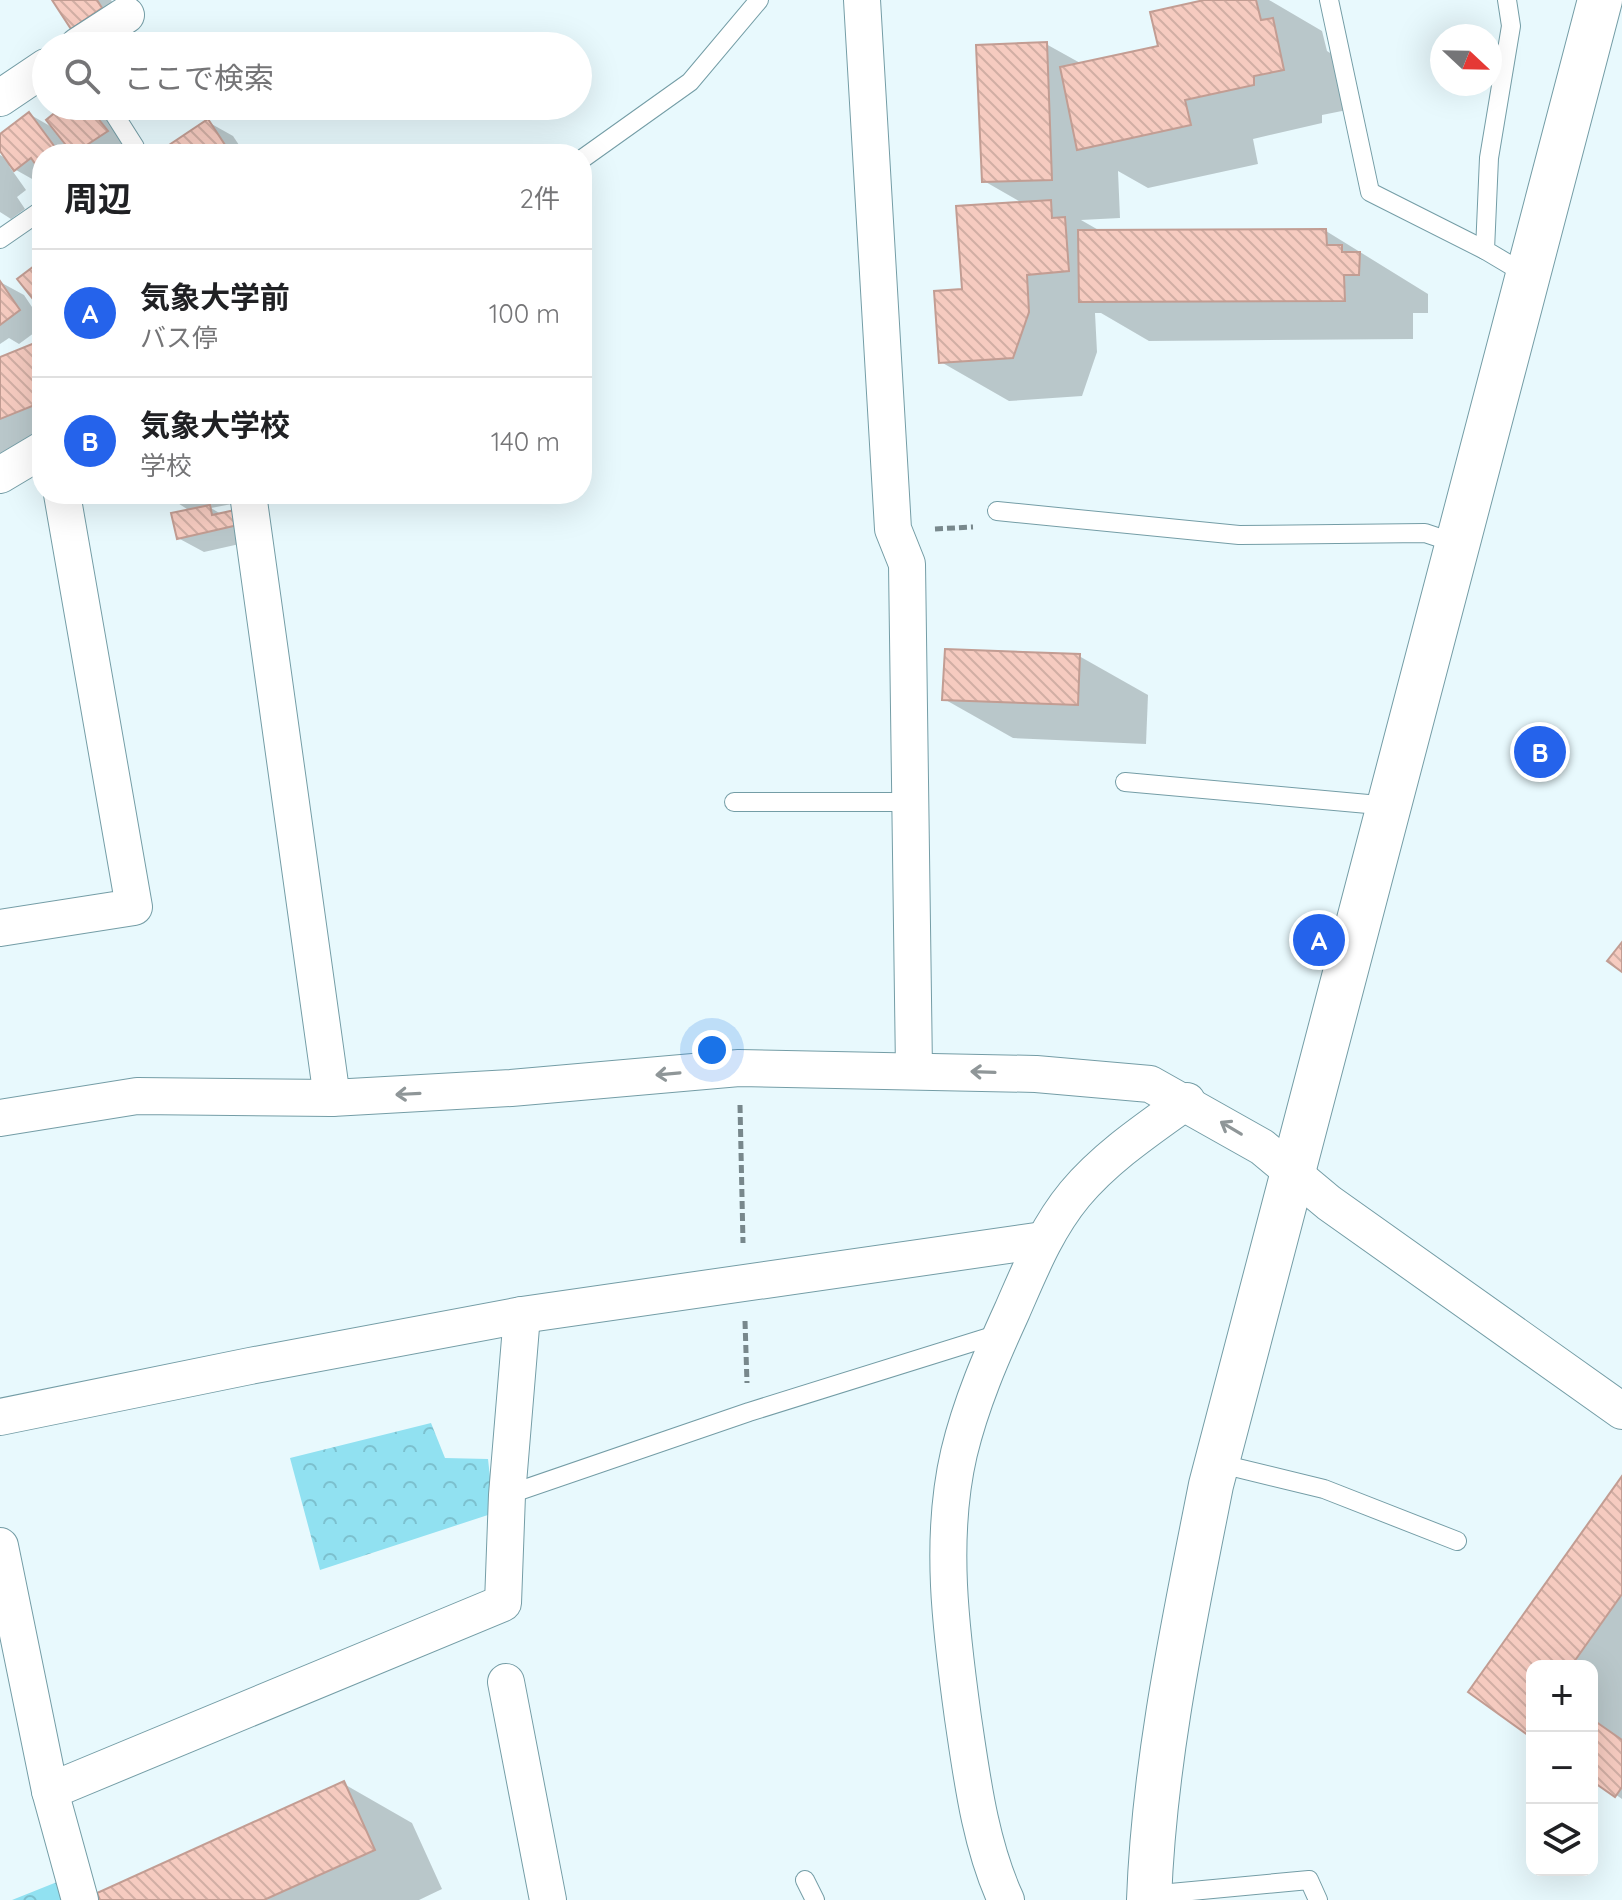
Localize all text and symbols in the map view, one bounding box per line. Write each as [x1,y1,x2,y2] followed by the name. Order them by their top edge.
[1430,24,1502,96] north arrow
[32,32,592,120] search box
[60,54,104,98] icon: search
[124,59,274,97] text: ここで検索
[64,177,132,220] text: 周辺
[520,182,560,215] text: 2件
[140,278,290,316] text: 気象大学前
[82,297,98,330] text: A
[489,297,560,330] text: 100 m
[140,321,218,354] text: バス停
[140,406,290,444] text: 気象大学校
[81,425,99,458] text: B
[491,425,560,458] text: 140 m
[140,449,192,482] text: 学校
[1514,722,1566,782] pin: B
[1293,910,1345,970] pin: A
[692,1030,732,1070] your location
[970,1065,997,1080] one-way arrow
[655,1067,682,1082] one-way arrow
[395,1087,422,1102] one-way arrow
[1220,1120,1243,1136] one-way arrow
[1526,1660,1598,1876] map controls
[1526,1660,1598,1732] button: +
[1526,1732,1598,1804] button: −
[1526,1804,1598,1876] button: layers

